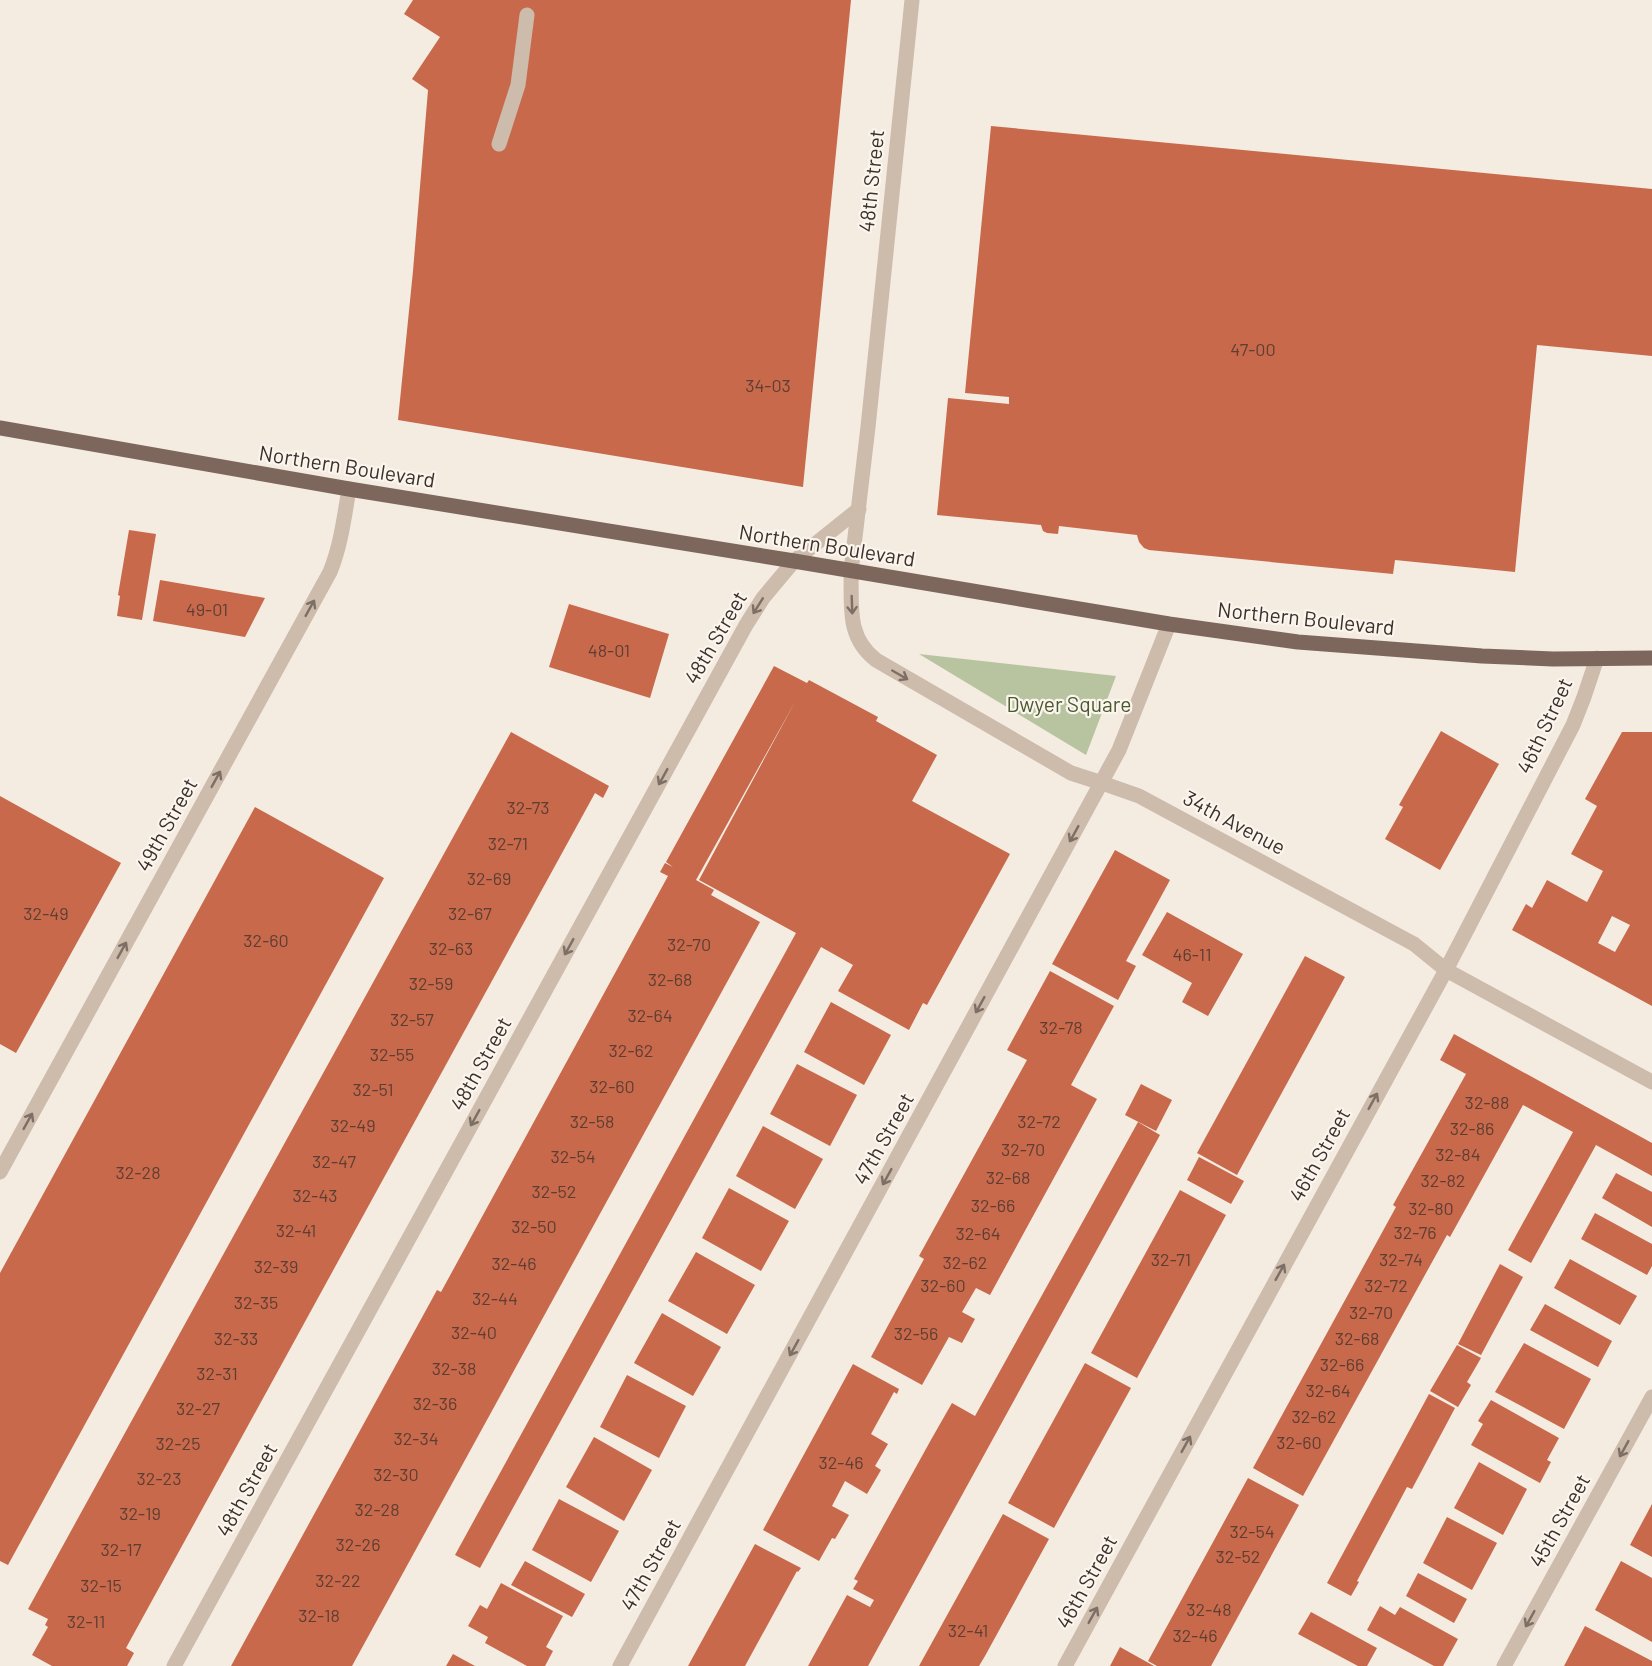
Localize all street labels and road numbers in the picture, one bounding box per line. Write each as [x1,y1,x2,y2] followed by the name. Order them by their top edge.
[853,128,888,233] street label: 48th Street
[257,439,437,492] street label: Northern Boulevard
[737,518,917,571] street label: Northern Boulevard
[678,586,751,688] street label: 48th Street
[1216,596,1396,639] street label: Northern Boulevard
[1511,673,1577,777] street label: 46th Street
[130,773,202,875] street label: 49th Street
[1179,784,1290,859] street label: 34th Avenue
[444,1012,516,1114] street label: 48th Street
[847,1088,918,1189] street label: 47th Street
[1283,1103,1355,1205] street label: 46th Street
[210,1438,282,1540] street label: 48th Street
[1523,1469,1595,1571] street label: 45th Street
[614,1514,685,1615] street label: 47th Street
[1050,1530,1122,1632] street label: 46th Street

